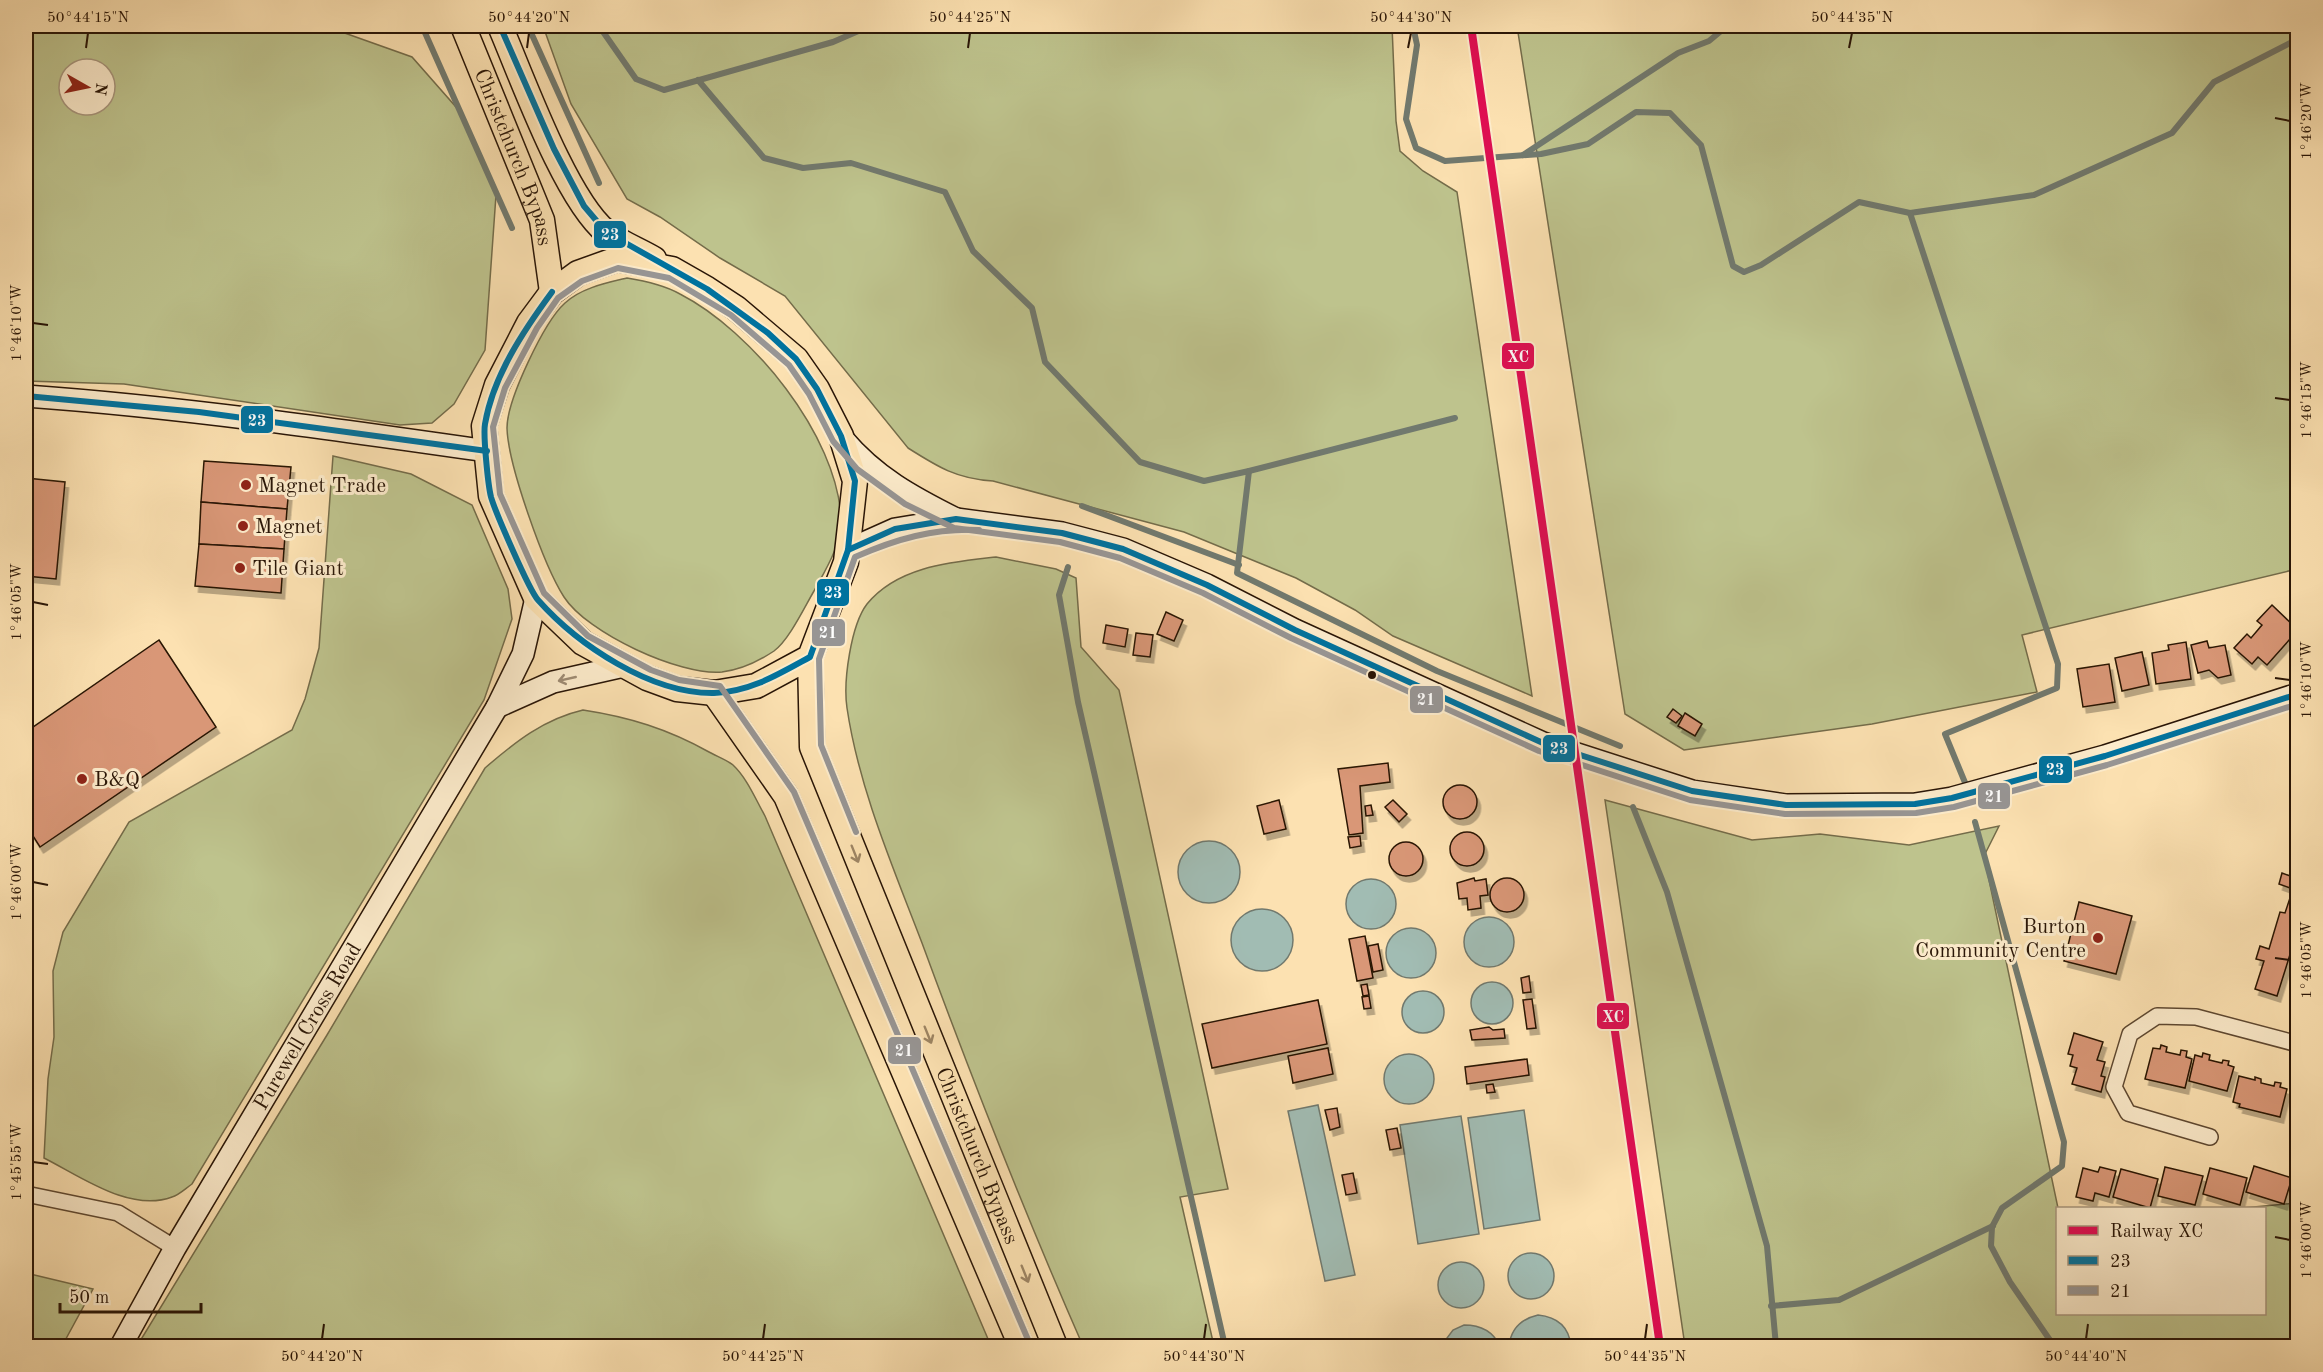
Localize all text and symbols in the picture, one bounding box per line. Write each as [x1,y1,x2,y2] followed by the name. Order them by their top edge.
[47,11,129,26] text: 50°44'15"N
[488,11,570,26] text: 50°44'20"N
[929,11,1011,26] text: 50°44'25"N
[1370,11,1452,26] text: 50°44'30"N
[1811,11,1893,26] text: 50°44'35"N
[57,57,117,117] north arrow
[470,66,554,247] street label: Christchurch Bypass
[91,82,109,97] text: N
[2300,82,2315,160] text: 1°46'20"W
[593,220,627,249] line badge: 23
[601,228,619,244] text: 23
[10,284,25,362] text: 1°46'10"W
[1501,342,1535,370] line badge: XC
[1507,350,1529,366] text: XC
[2300,361,2315,439] text: 1°46'15"W
[240,405,274,434] line badge: 23
[248,414,266,430] text: 23
[258,476,386,497] place label: Magnet Trade
[239,478,253,492] marker: Magnet Trade
[255,517,323,538] place label: Magnet
[236,519,250,533] marker: Magnet
[252,559,344,580] place label: Tile Giant
[233,561,247,575] marker: Tile Giant
[10,563,25,641] text: 1°46'05"W
[816,578,850,607] line badge: 23
[824,586,842,602] text: 23
[811,618,846,647] line badge: 21
[819,626,837,642] text: 21
[2300,641,2315,719] text: 1°46'10"W
[1366,669,1378,681] unlabelled marker
[558,674,577,685] one-way arrow
[1409,685,1444,714] line badge: 21
[1417,693,1435,709] text: 21
[1542,734,1576,763] line badge: 23
[1550,742,1568,758] text: 23
[2038,755,2073,784] line badge: 23
[2046,763,2064,779] text: 23
[94,770,140,791] place label: B&Q
[75,772,89,786] marker: B&Q
[1977,782,2011,810] line badge: 21
[1985,790,2003,806] text: 21
[10,843,25,921] text: 1°46'00"W
[850,844,861,863] one-way arrow
[1915,917,2086,962] place label: Burton Community Centre
[2300,921,2315,999] text: 1°46'05"W
[2091,931,2105,945] marker: Burton Community Centre
[251,940,366,1114] street label: Purewell Cross Road
[1596,1002,1630,1030] line badge: XC
[1602,1010,1624,1026] text: XC
[923,1025,934,1043] one-way arrow
[887,1036,922,1065] line badge: 21
[895,1044,913,1060] text: 21
[931,1065,1021,1247] street label: Christchurch Bypass
[10,1123,25,1201] text: 1°45'55"W
[2300,1201,2315,1279] text: 1°46'00"W
[2056,1207,2266,1315] legend
[2110,1223,2203,1241] text: Railway XC
[2110,1253,2131,1271] text: 23
[1020,1264,1031,1282] one-way arrow
[60,1276,201,1314] scale bar
[2110,1283,2131,1301] text: 21
[69,1289,109,1307] text: 50 m
[281,1350,363,1365] text: 50°44'20"N
[722,1350,804,1365] text: 50°44'25"N
[1163,1350,1245,1365] text: 50°44'30"N
[1604,1350,1686,1365] text: 50°44'35"N
[2045,1350,2127,1365] text: 50°44'40"N

